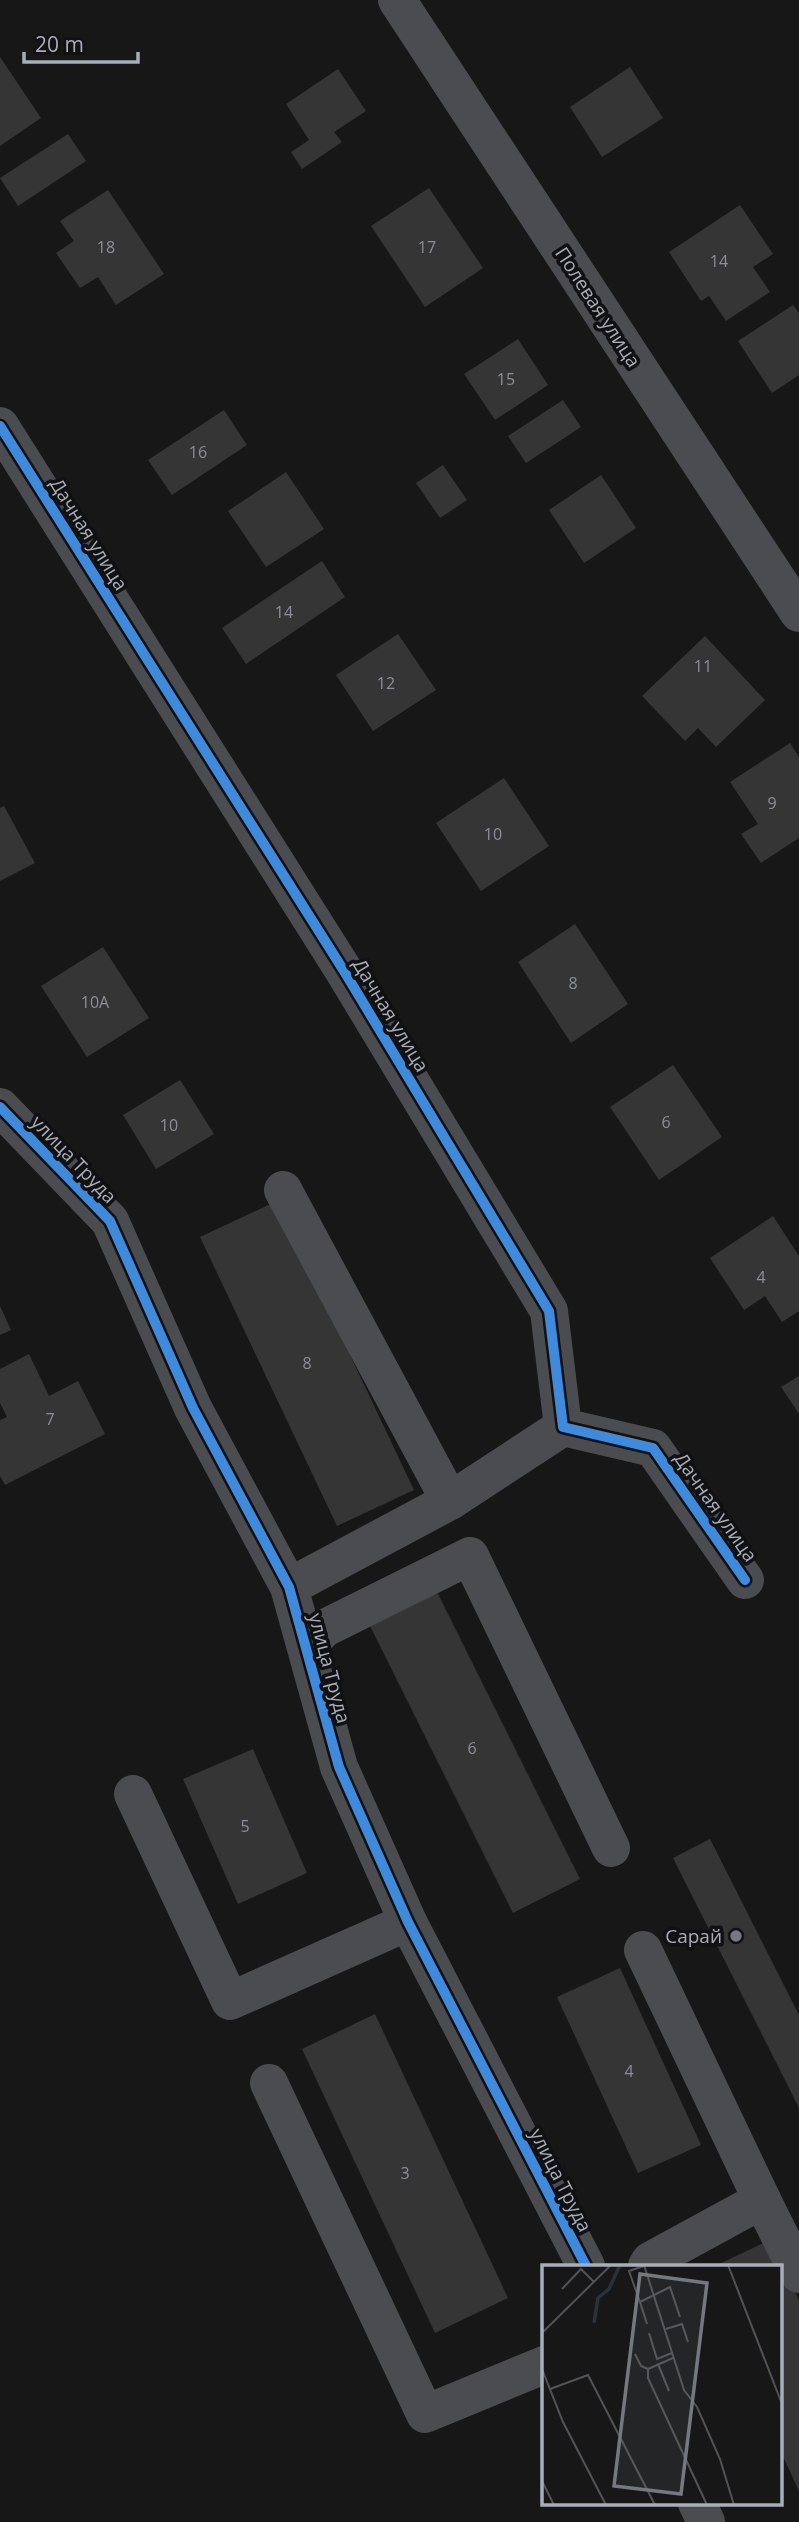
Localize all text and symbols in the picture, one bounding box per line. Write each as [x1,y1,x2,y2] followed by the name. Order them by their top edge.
[24,21,138,65] scale bar
[35,30,84,58] text: 20 m
[97,236,115,258] house number: 18
[418,236,436,258] house number: 17
[549,242,647,372] street label: Полевая улица
[710,250,728,272] house number: 14
[497,368,515,390] house number: 15
[189,441,207,463] house number: 16
[44,473,134,595] street label: Дачная улица
[275,601,293,623] house number: 14
[694,655,712,677] house number: 11
[377,672,395,694] house number: 12
[767,792,777,814] house number: 9
[484,823,502,845] house number: 10
[347,953,435,1077] street label: Дачная улица
[568,972,578,994] house number: 8
[81,991,110,1013] house number: 10А
[25,1109,123,1209] street label: улица Труда
[661,1111,671,1133] house number: 6
[160,1114,178,1136] house number: 10
[756,1266,766,1288] house number: 4
[302,1352,312,1374] house number: 8
[45,1408,55,1430] house number: 7
[669,1447,763,1567] street label: Дачная улица
[303,1610,357,1726] street label: улица Труда
[467,1737,477,1759] house number: 6
[240,1815,250,1837] house number: 5
[665,1923,722,1949] place label: Сарай
[728,1928,744,1944] marker: Сарай
[624,2060,634,2082] house number: 4
[524,2124,598,2236] street label: улица Труда
[400,2162,410,2184] house number: 3
[542,2265,782,2504] inset map

